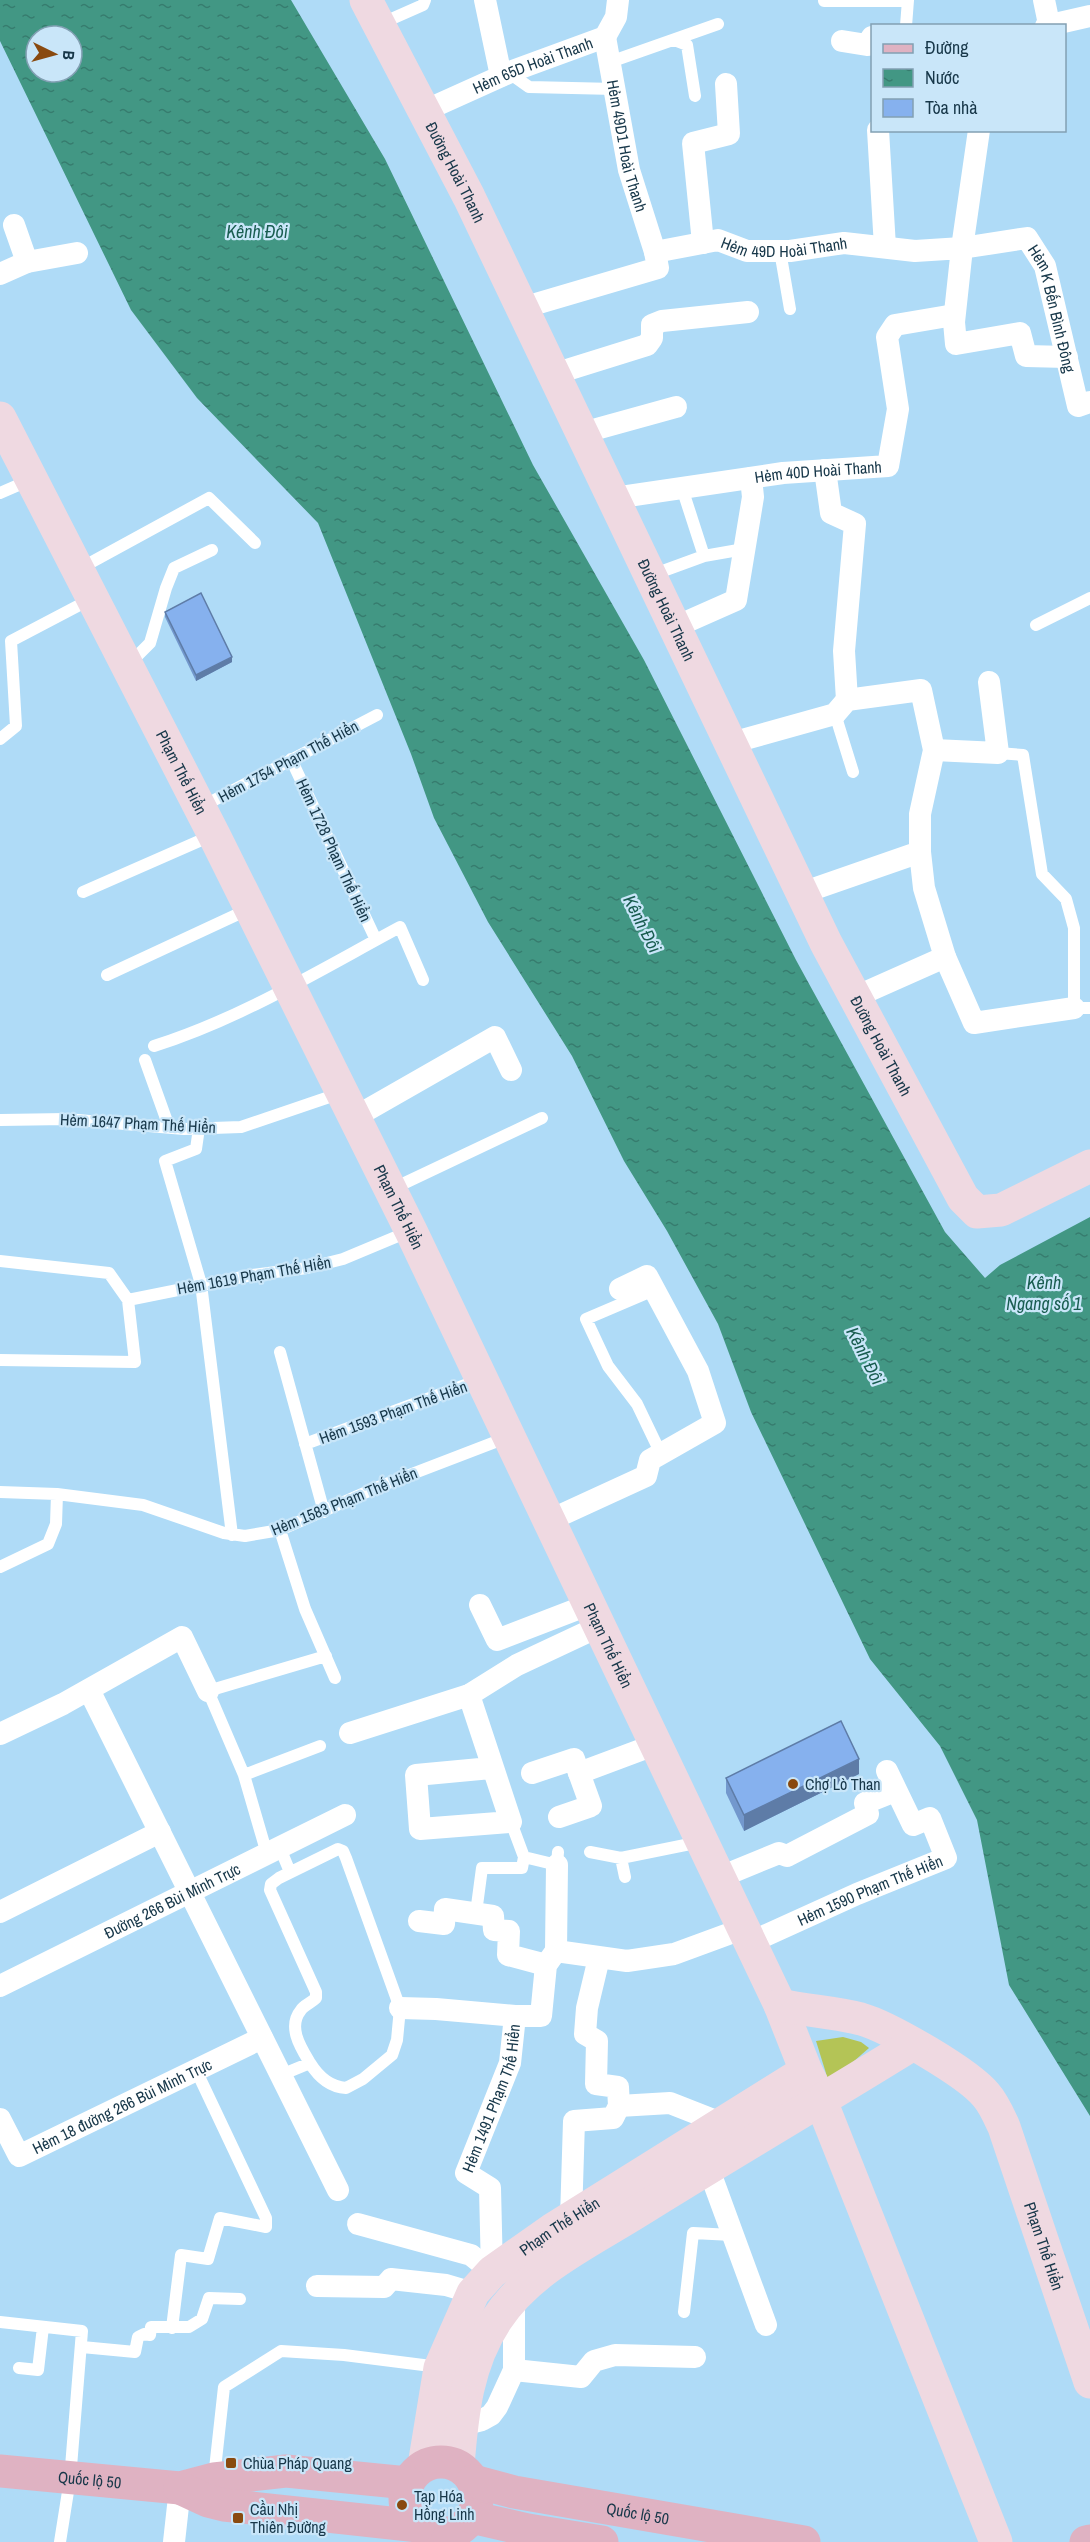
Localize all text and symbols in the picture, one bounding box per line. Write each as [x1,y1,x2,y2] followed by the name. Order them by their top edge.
[24,24,84,84] north arrow
[871,24,1066,132] legend
[469,31,596,99] street label: Hẻm 65D Hoài Thanh
[925,35,969,60] text: Đường
[58,50,80,61] text: B
[925,65,959,90] text: Nước
[602,78,653,215] street label: Hẻm 49D1 Hoài Thanh
[925,95,978,120] text: Tòa nhà
[420,118,491,226] street label: Đường Hoài Thanh
[226,219,288,244] water label: Kênh Đôi
[718,231,849,262] street label: Hẻm 49D Hoài Thanh
[1023,240,1081,375] street label: Hẻm K Bến Bình Đông
[753,455,882,488] street label: Hẻm 40D Hoài Thanh
[633,555,700,665] street label: Đường Hoài Thanh
[214,715,362,807] street label: Hẻm 1754 Phạm Thế Hiển
[151,726,212,818] street label: Phạm Thế Hiển
[291,775,377,925] street label: Hẻm 1728 Phạm Thế Hiển
[617,891,668,957] water label: Kênh Đôi
[845,992,917,1100] street label: Đường Hoài Thanh
[60,1108,216,1138] street label: Hẻm 1647 Phạm Thế Hiển
[369,1161,429,1253] street label: Phạm Thế Hiển
[175,1251,333,1299] street label: Hẻm 1619 Phạm Thế Hiển
[1006,1270,1082,1316] water label: Kênh Ngang số 1
[840,1323,891,1389] water label: Kênh Đôi
[316,1375,470,1449] street label: Hẻm 1593 Phạm Thế Hiển
[268,1462,420,1540] street label: Hẻm 1583 Phạm Thế Hiển
[579,1599,638,1691] street label: Phạm Thế Hiển
[805,1773,881,1795] place label: Chợ Lò Than
[786,1777,800,1791] marker: Chợ Lò Than
[794,1850,946,1931] street label: Hẻm 1590 Phạm Thế Hiển
[100,1857,244,1944] street label: Đường 266 Bùi Minh Trực
[456,2023,525,2176] street label: Hẻm 1491 Phạm Thế Hiển
[28,2053,216,2159] street label: Hẻm 18 đường 266 Bùi Minh Trực
[515,2192,604,2260] street label: Phạm Thế Hiển
[1019,2199,1069,2293] street label: Phạm Thế Hiển
[243,2452,352,2474] place label: Chùa Pháp Quang
[224,2456,238,2470] marker: Chùa Pháp Quang
[57,2466,122,2493] street label: Quốc lộ 50
[414,2485,475,2525] place label: Tạp Hóa Hồng Linh
[605,2497,671,2530] street label: Quốc lộ 50
[250,2498,327,2538] place label: Cầu Nhị Thiên Đường
[395,2498,409,2512] marker: Tạp Hóa Hồng Linh
[231,2511,245,2525] marker: Cầu Nhị Thiên Đường

